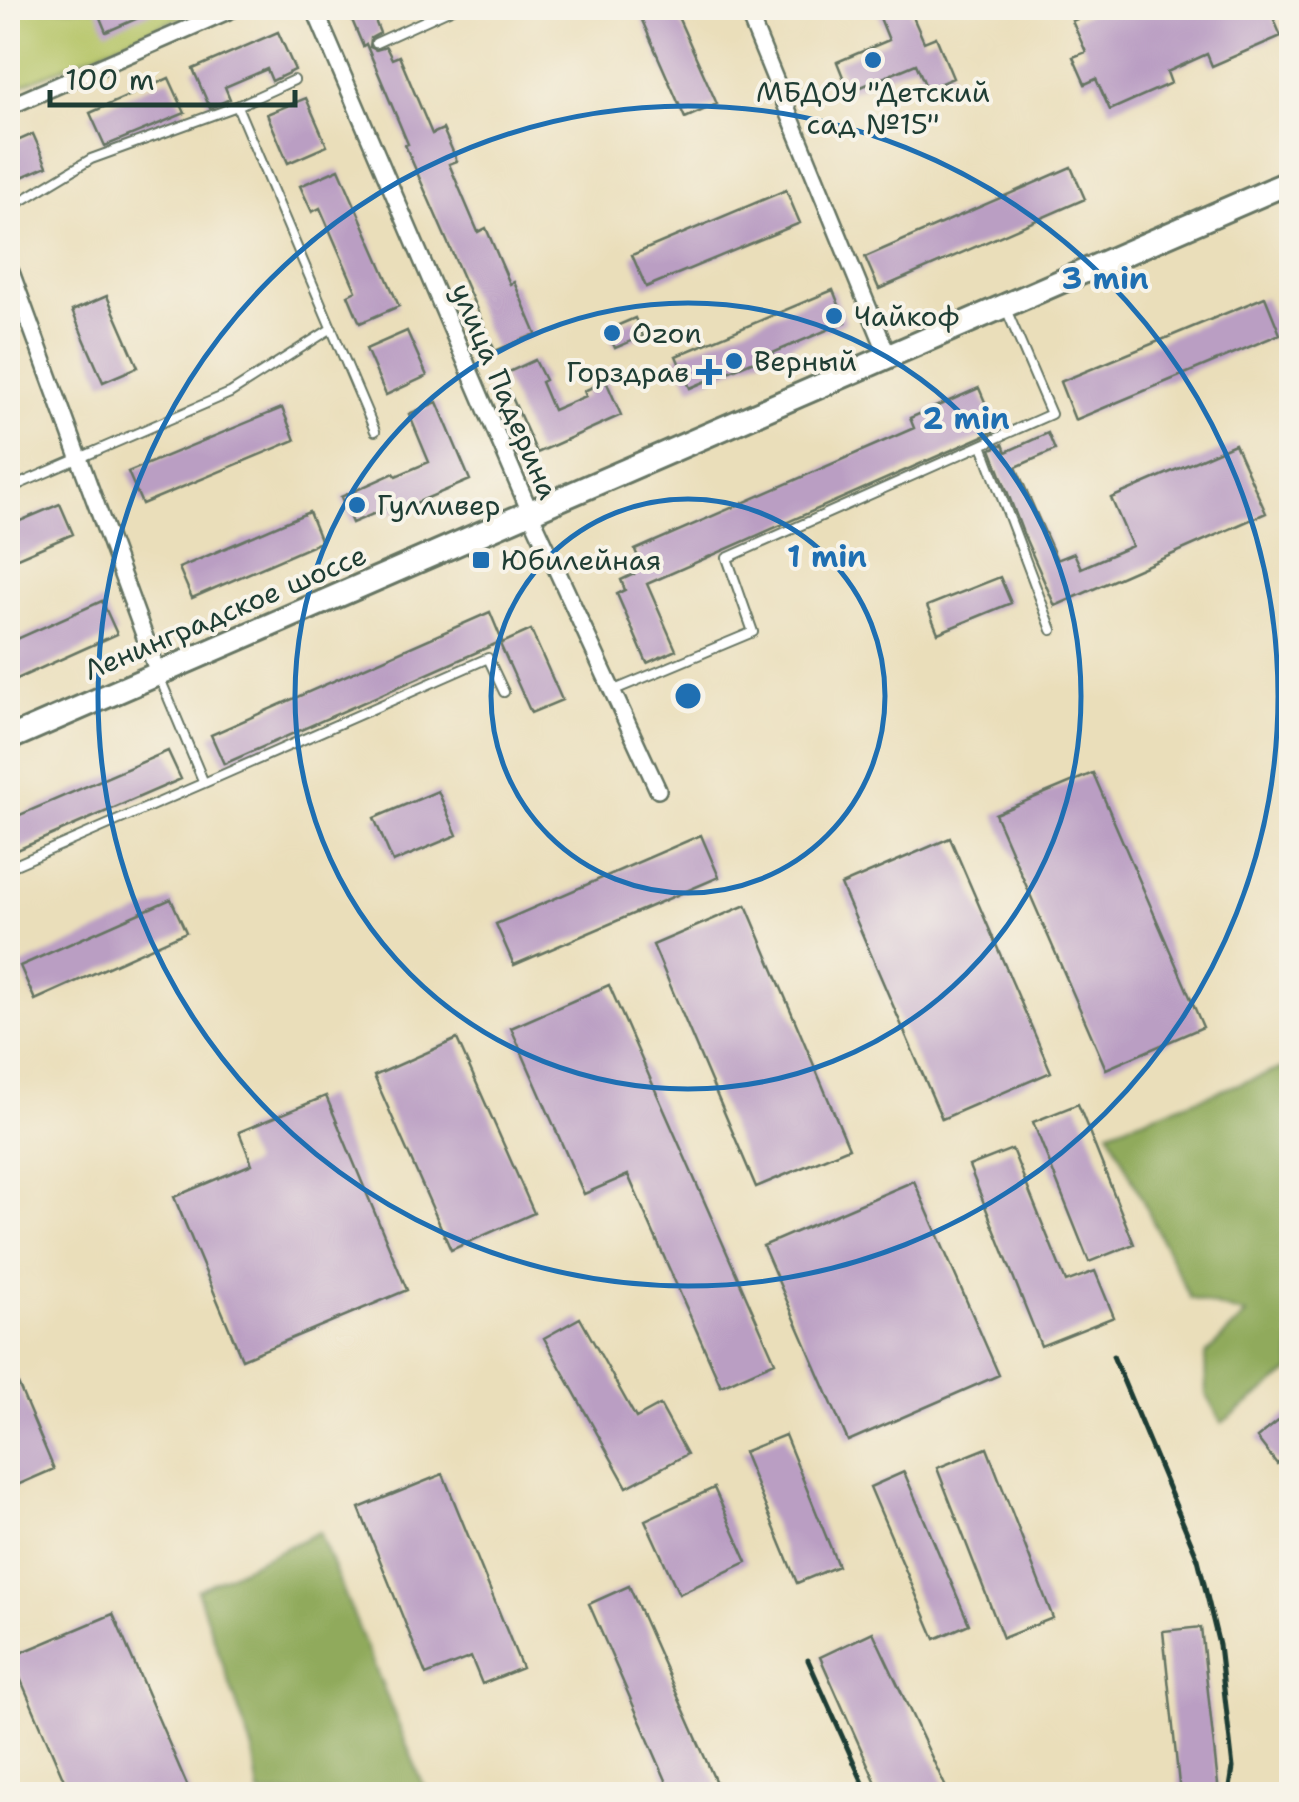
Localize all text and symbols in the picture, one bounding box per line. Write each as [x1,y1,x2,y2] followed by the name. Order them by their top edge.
[50,45,295,107] scale bar
[862,49,884,71] marker: МБДОУ "Детский сад №15"
[65,59,155,100] text: 100 m
[756,73,990,143] place label: МБДОУ "Детский сад №15"
[1061,258,1149,299] text: 3 min
[442,277,568,505] street label: улица Падерина
[854,297,959,335] place label: Чайкоф
[823,305,845,327] marker: Чайкоф
[632,314,702,352] place label: Ozon
[601,322,623,344] marker: Ozon
[754,342,857,380] place label: Верный
[723,350,745,372] marker: Верный
[566,353,689,391] place label: Горздрав
[698,361,720,383] marker: Горздрав
[922,398,1010,439] text: 2 min
[377,486,501,524] place label: Гулливер
[346,494,368,516] marker: Гулливер
[78,535,372,689] street label: Ленинградское шоссе
[787,536,867,577] text: 1 min
[501,541,661,579] place label: Юбилейная
[470,549,492,571] marker: Юбилейная
[670,678,706,714] centre of rings

